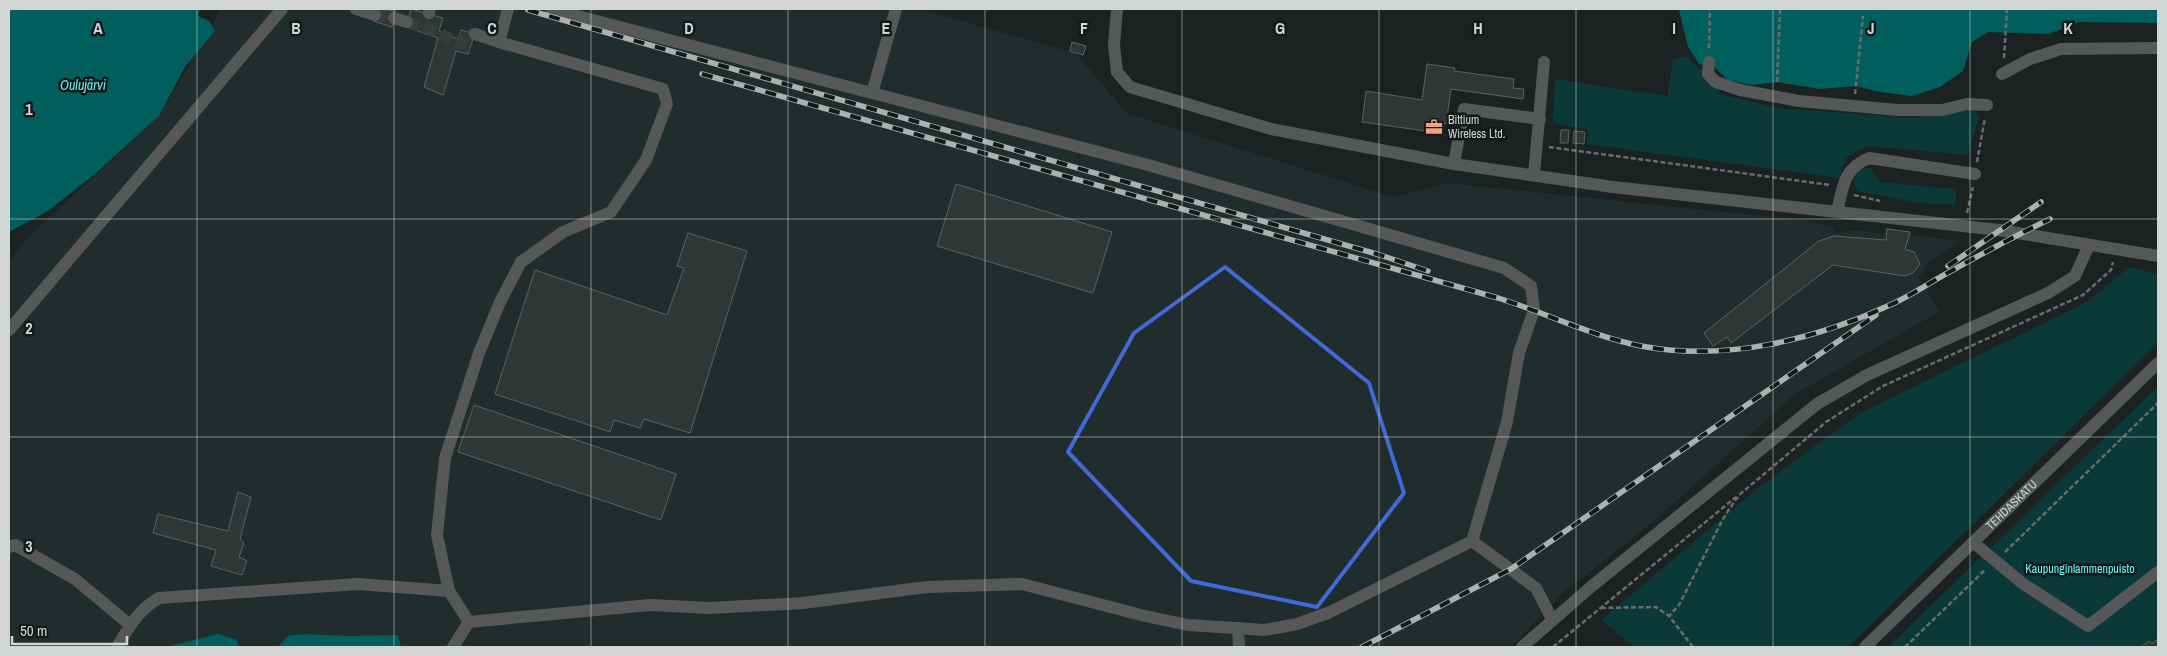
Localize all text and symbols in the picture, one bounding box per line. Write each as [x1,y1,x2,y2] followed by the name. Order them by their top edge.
[93,17,103,39] text: A
[291,17,301,39] text: B
[487,17,497,39] text: C
[684,17,694,39] text: D
[882,17,891,39] text: E
[1080,17,1088,39] text: F
[1275,17,1285,39] text: G
[1473,17,1483,39] text: H
[1672,17,1676,39] text: I
[1867,17,1875,39] text: J
[2063,17,2073,39] text: K
[60,76,107,94] water label: Oulujärvi
[25,98,33,120] text: 1
[1448,112,1505,142] place label: Bittium Wireless Ltd.
[1424,117,1444,137] office icon: Bittium Wireless Ltd.
[25,317,33,339] text: 2
[1982,476,2041,534] street label: TEHDASKATU
[25,535,33,557] text: 3
[2025,561,2135,577] park label: Kaupunginlammenpuisto
[12,614,128,646] scale bar
[20,620,47,641] text: 50 m

